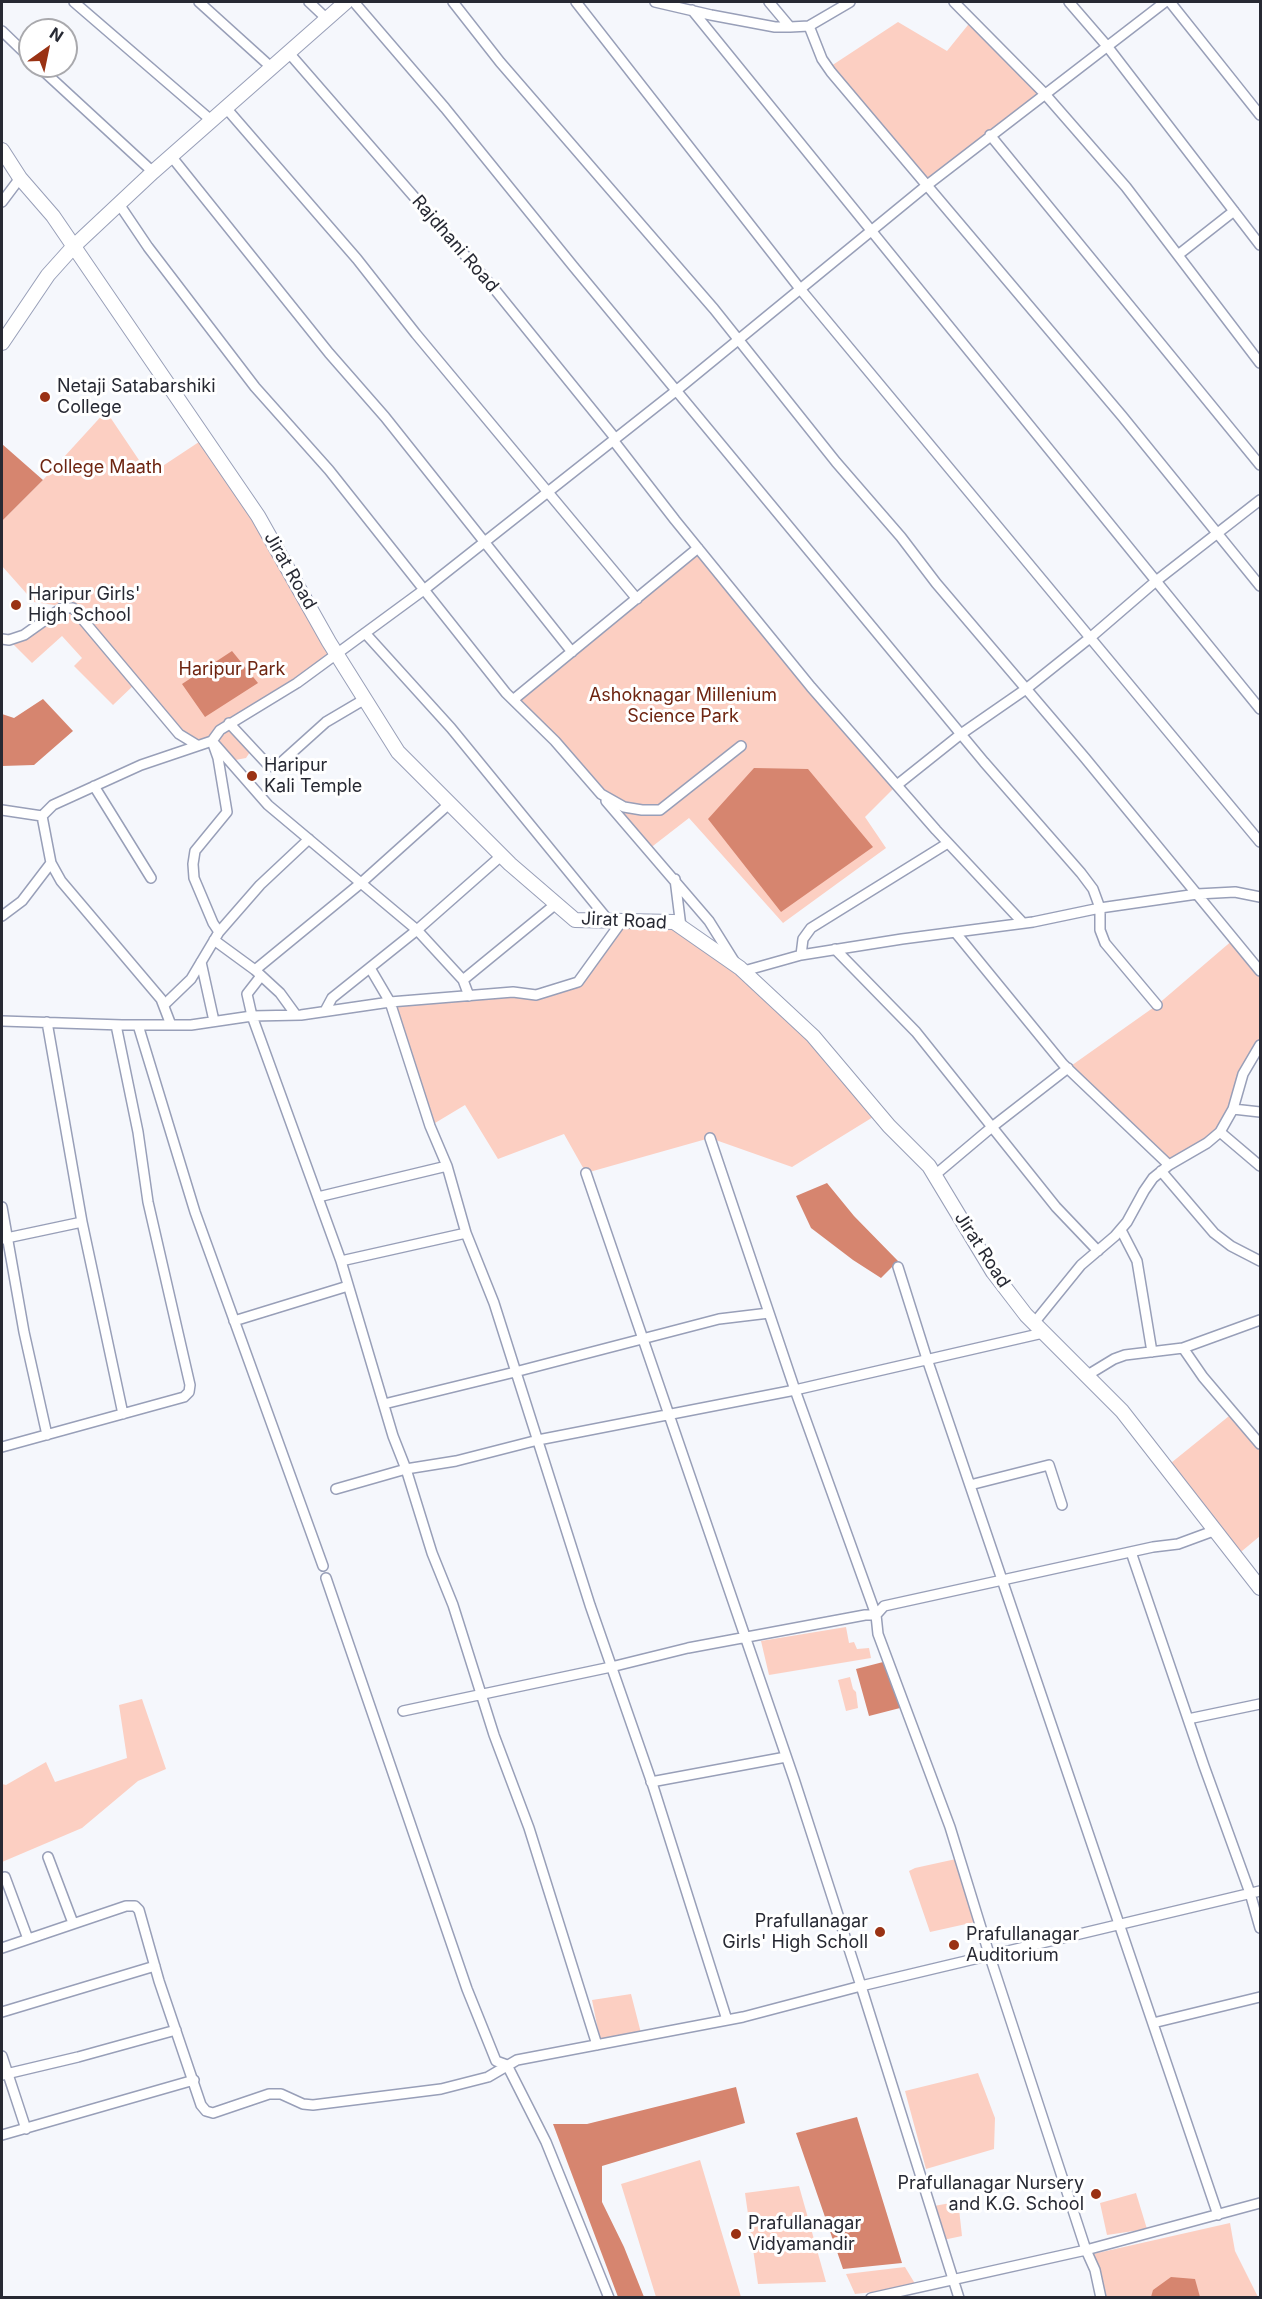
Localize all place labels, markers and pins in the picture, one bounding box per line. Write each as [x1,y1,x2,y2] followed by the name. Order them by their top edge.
[57,376,215,418] place label: Netaji Satabarshiki College
[38,390,52,404] marker: Netaji Satabarshiki College
[28,584,141,626] place label: Haripur Girls' High School
[9,598,23,612] marker: Haripur Girls' High School
[264,755,362,798] place label: Haripur Kali Temple
[245,769,259,783] marker: Haripur Kali Temple
[722,1911,868,1954] place label: Prafullanagar Girls' High Scholl
[966,1924,1079,1966] place label: Prafullanagar Auditorium
[873,1925,887,1939] marker: Prafullanagar Girls' High Scholl
[947,1938,961,1952] marker: Prafullanagar Auditorium
[898,2173,1084,2216] place label: Prafullanagar Nursery and K.G. School
[1089,2187,1103,2201] marker: Prafullanagar Nursery and K.G. School
[748,2213,861,2256] place label: Prafullanagar Vidyamandir
[729,2227,743,2241] marker: Prafullanagar Vidyamandir

